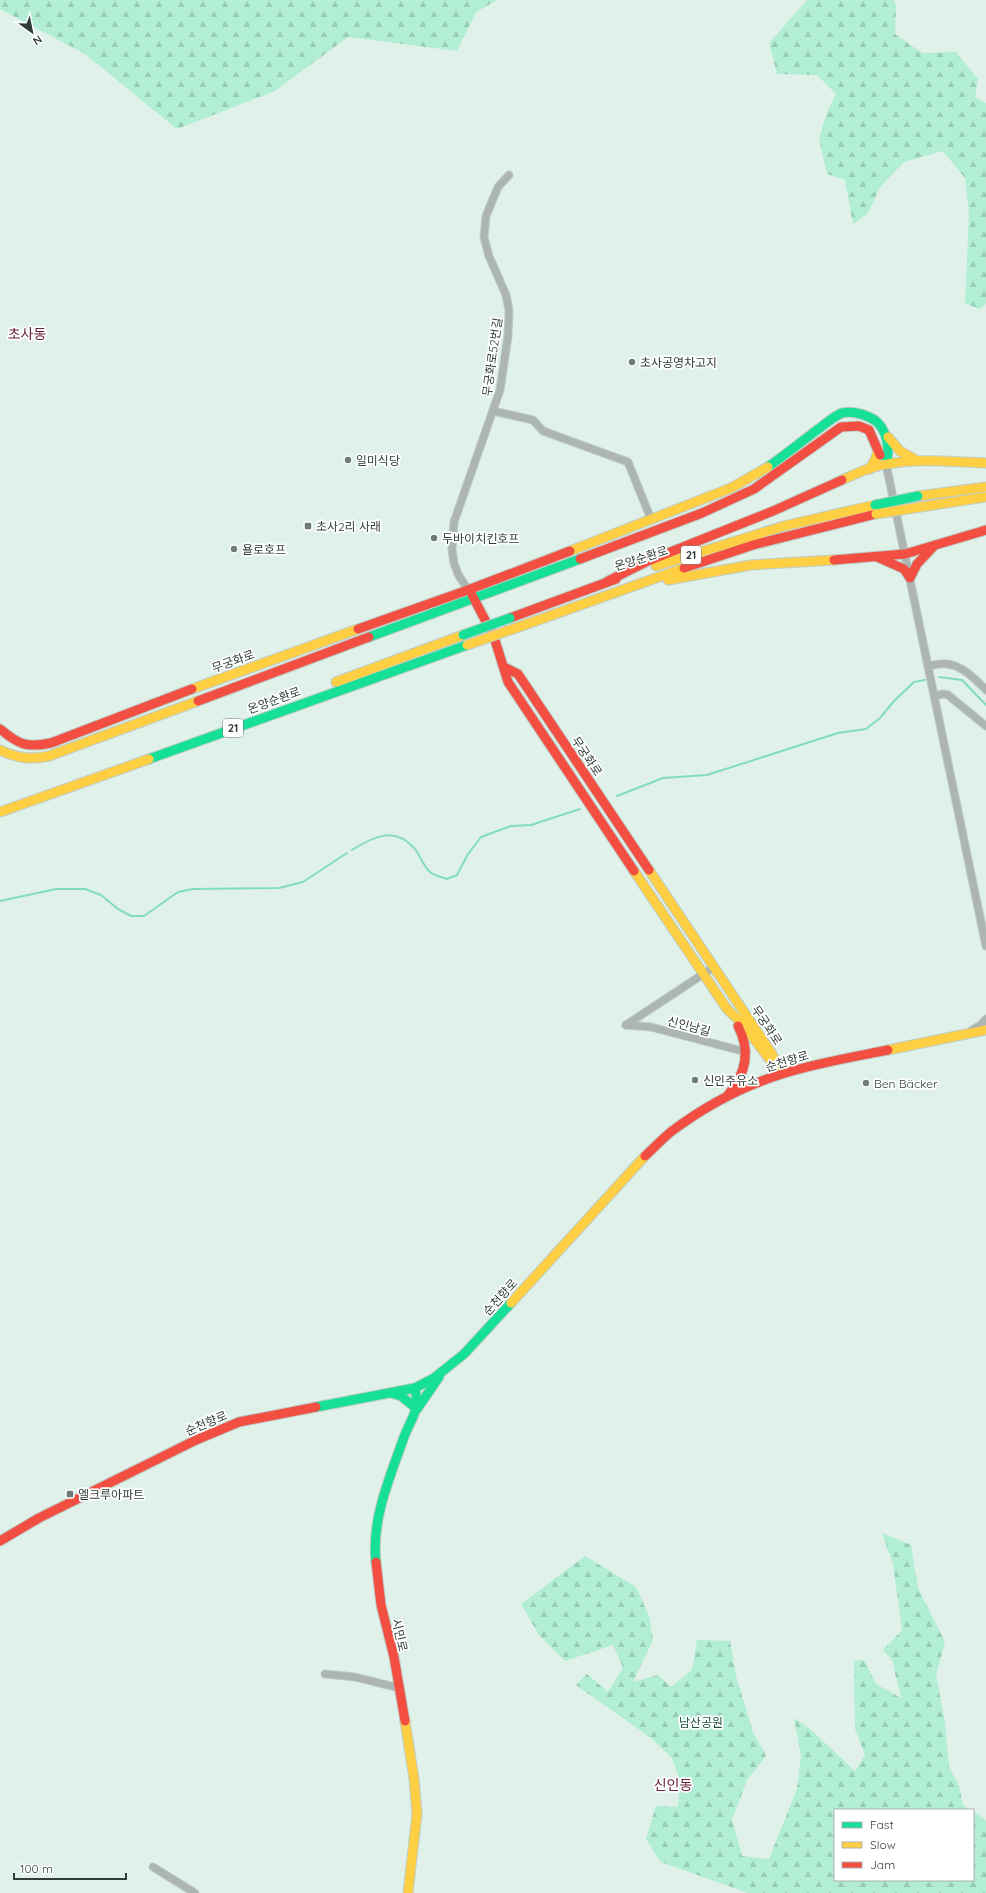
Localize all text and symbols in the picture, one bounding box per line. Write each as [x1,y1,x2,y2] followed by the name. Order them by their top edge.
[12,12,52,52] north arrow
[30,32,45,48] text: N
[479,317,505,397] street label: 무궁화로52번길
[8,325,46,343] district label: 초사동
[640,355,717,370] place label: 초사공영차고지
[627,357,637,367] marker: 초사공영차고지
[356,453,400,468] place label: 일미식당
[343,455,353,465] marker: 일미식당
[316,519,381,534] place label: 초사2리 사래
[303,521,313,531] marker: 초사2리 사래
[442,531,519,546] place label: 두바이치킨호프
[429,533,439,543] marker: 두바이치킨호프
[242,542,286,557] place label: 욜로호프
[612,542,670,574] street label: 온양순환로
[229,544,239,554] marker: 욜로호프
[681,546,701,564] road number: 21
[210,646,256,676] street label: 무궁화로
[245,684,303,716] street label: 온양순환로
[223,719,243,737] road number: 21
[568,733,606,779] street label: 무궁화로
[748,1002,786,1048] street label: 무궁화로
[666,1013,712,1039] street label: 신인남길
[764,1047,810,1075] street label: 순천향로
[703,1073,758,1088] place label: 신인주유소
[690,1075,700,1085] marker: 신인주유소
[874,1076,938,1091] place label: Ben Bäcker
[861,1078,871,1088] marker: Ben Bäcker
[480,1276,520,1318] street label: 순천향로
[183,1407,229,1439] street label: 순천향로
[78,1487,144,1502] place label: 엘크루아파트
[65,1489,75,1499] marker: 엘크루아파트
[389,1617,411,1653] street label: 시민로
[679,1715,723,1730] park label: 남산공원
[654,1776,692,1794] district label: 신인동
[834,1809,974,1881] legend
[870,1817,894,1832] text: Fast
[870,1837,896,1852] text: Slow
[14,1855,126,1881] scale bar
[870,1857,895,1872] text: Jam
[20,1861,53,1876] text: 100 m

